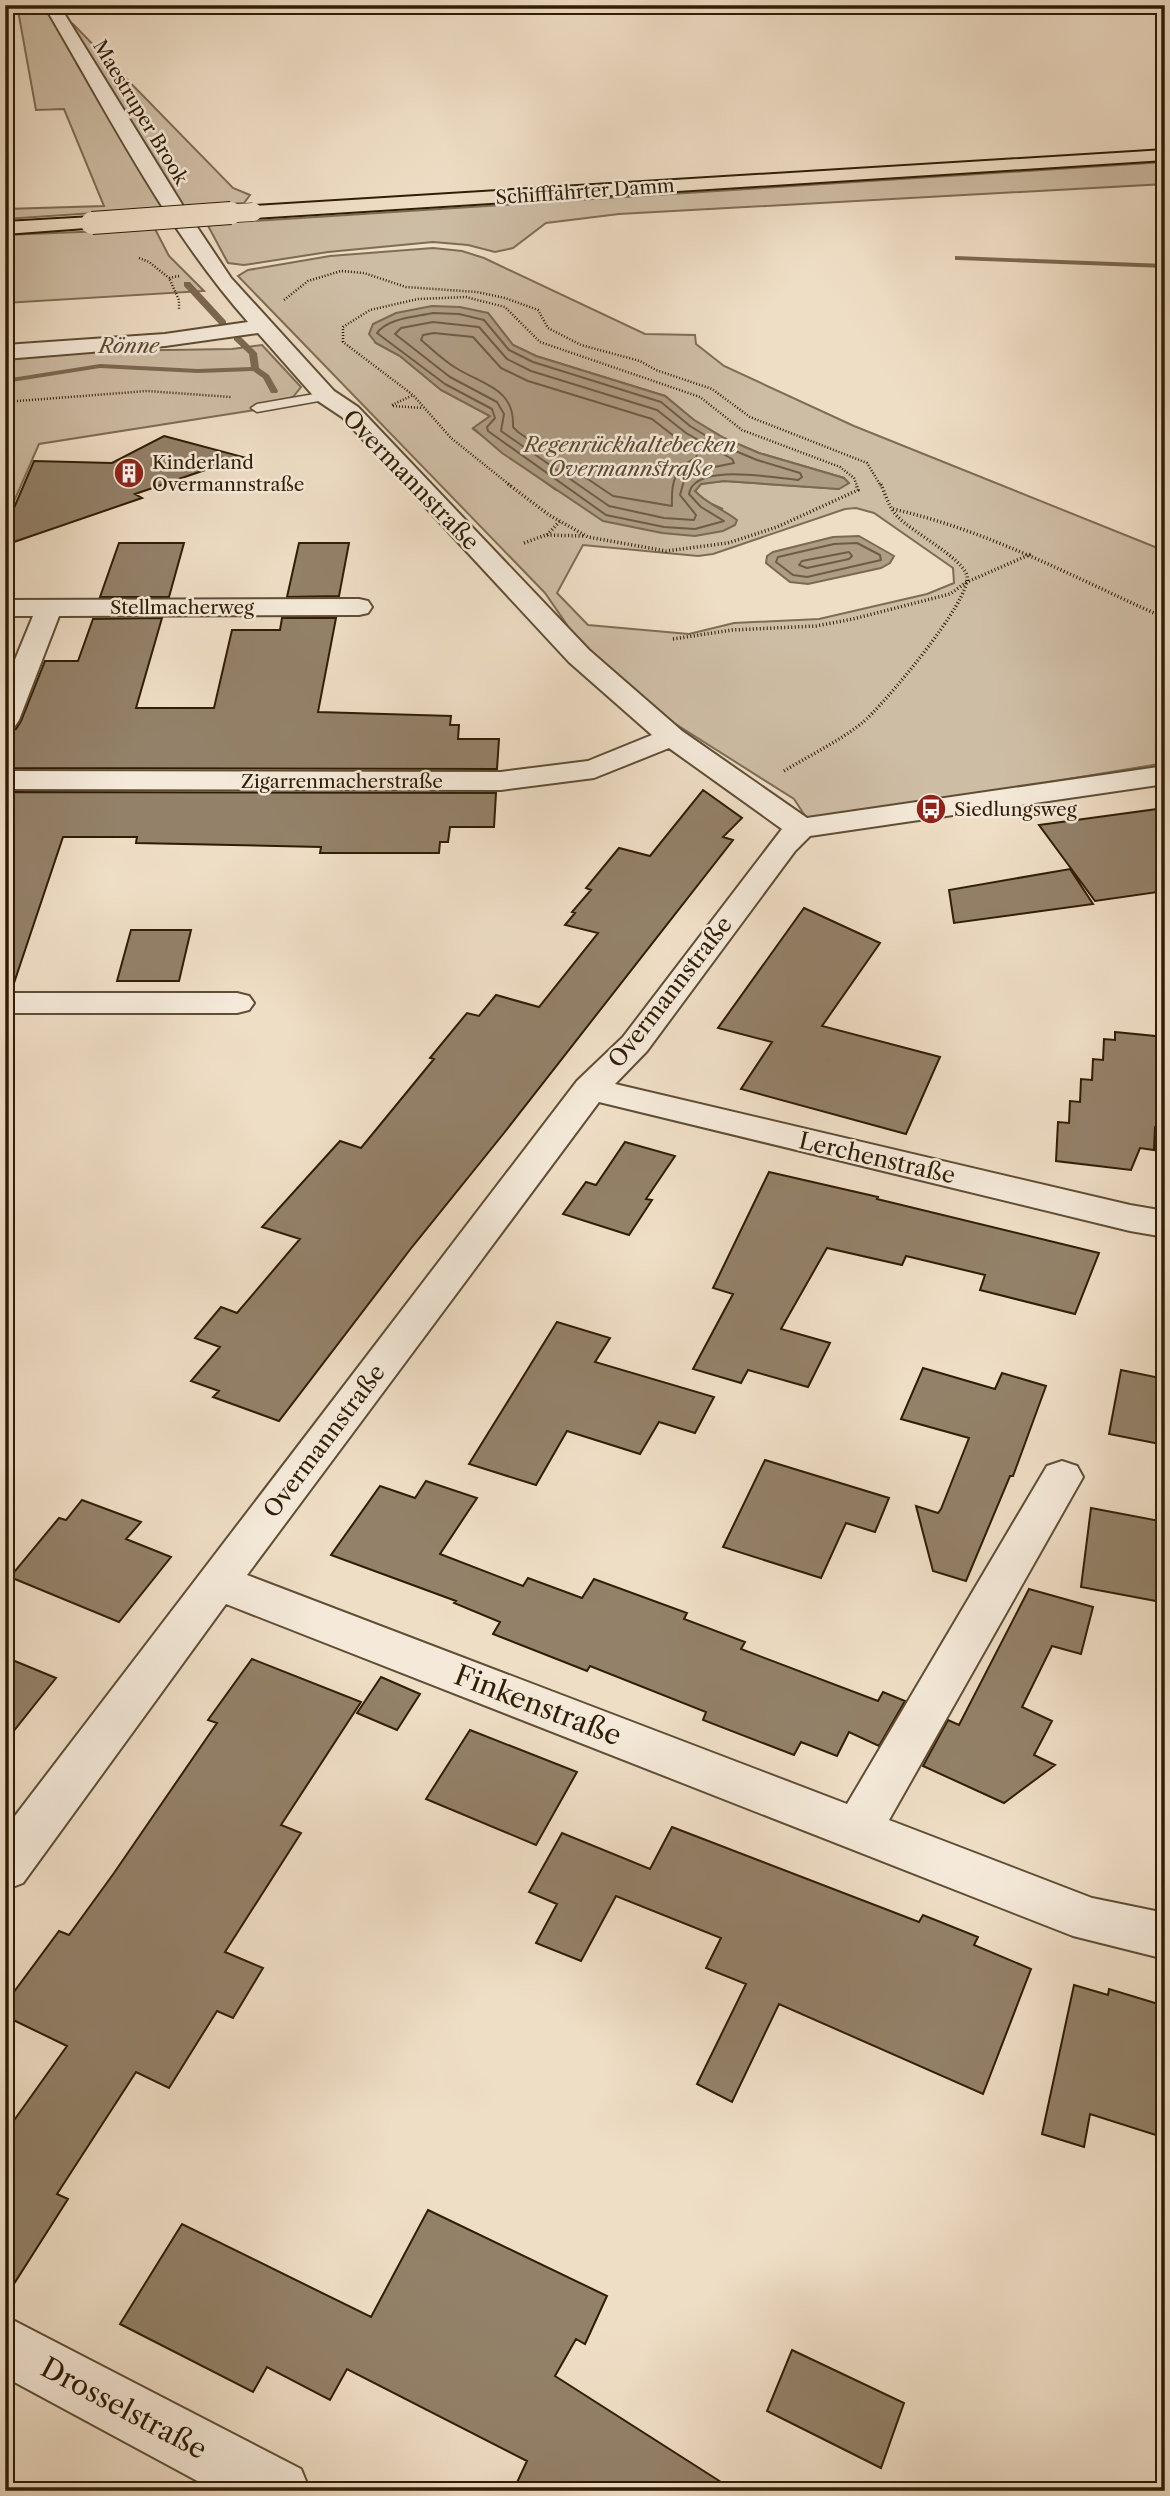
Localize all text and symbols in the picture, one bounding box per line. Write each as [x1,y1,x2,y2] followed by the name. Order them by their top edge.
[88,36,193,190] street label: Maestruper Brook
[495,174,676,209] street label: Schifffahrter Damm
[97,333,160,358] water label: Rönne
[337,404,485,556] street label: Overmannstraße
[522,432,736,481] water label: Regenrückhaltebecken Overmannstraße
[152,451,304,496] place label: Kinderland Overmannstraße
[112,456,146,490] building icon: Kinderland Overmannstraße
[110,596,255,619] street label: Stellmacherweg
[241,770,443,793] street label: Zigarrenmacherstraße
[914,792,948,826] bus stop icon: Siedlungsweg
[954,798,1078,821] place label: Siedlungsweg
[602,911,738,1073] street label: Overmannstraße
[796,1126,958,1190] street label: Lerchenstraße
[257,1359,391,1523] street label: Overmannstraße
[450,1658,626,1752] street label: Finkenstraße
[35,2350,213,2466] street label: Drosselstraße

